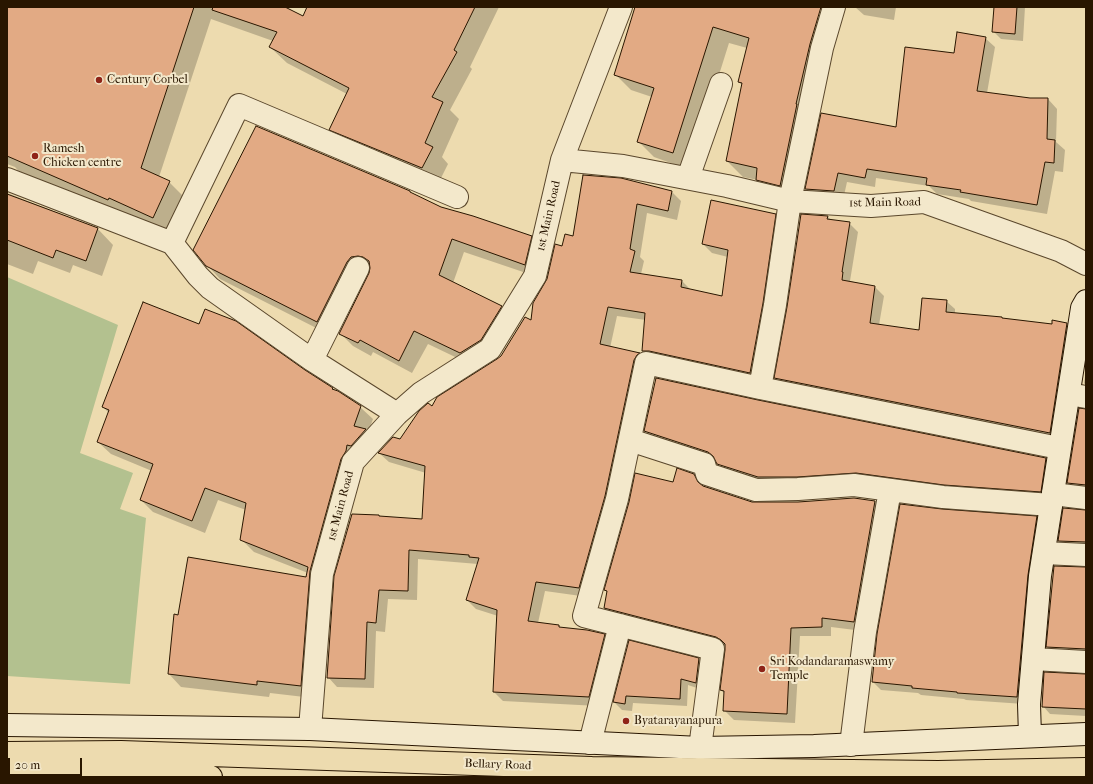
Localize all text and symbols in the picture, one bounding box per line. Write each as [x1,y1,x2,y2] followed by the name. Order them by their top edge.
[107,73,188,87] place label: Century Corbel
[94,75,104,85] marker: Century Corbel
[43,142,121,170] place label: Ramesh Chicken centre
[30,151,40,161] marker: Ramesh Chicken centre
[534,179,564,253] street label: 1st Main Road
[849,195,921,211] street label: 1st Main Road
[325,469,357,543] street label: 1st Main Road
[770,655,894,683] place label: Sri Kodandaramaswamy Temple
[757,664,767,674] marker: Sri Kodandaramaswamy Temple
[634,714,722,728] place label: Byatarayanapura
[621,716,631,726] marker: Byatarayanapura
[10,750,84,776] scale bar
[464,757,532,773] street label: Bellary Road
[15,758,40,772] text: 20 m

